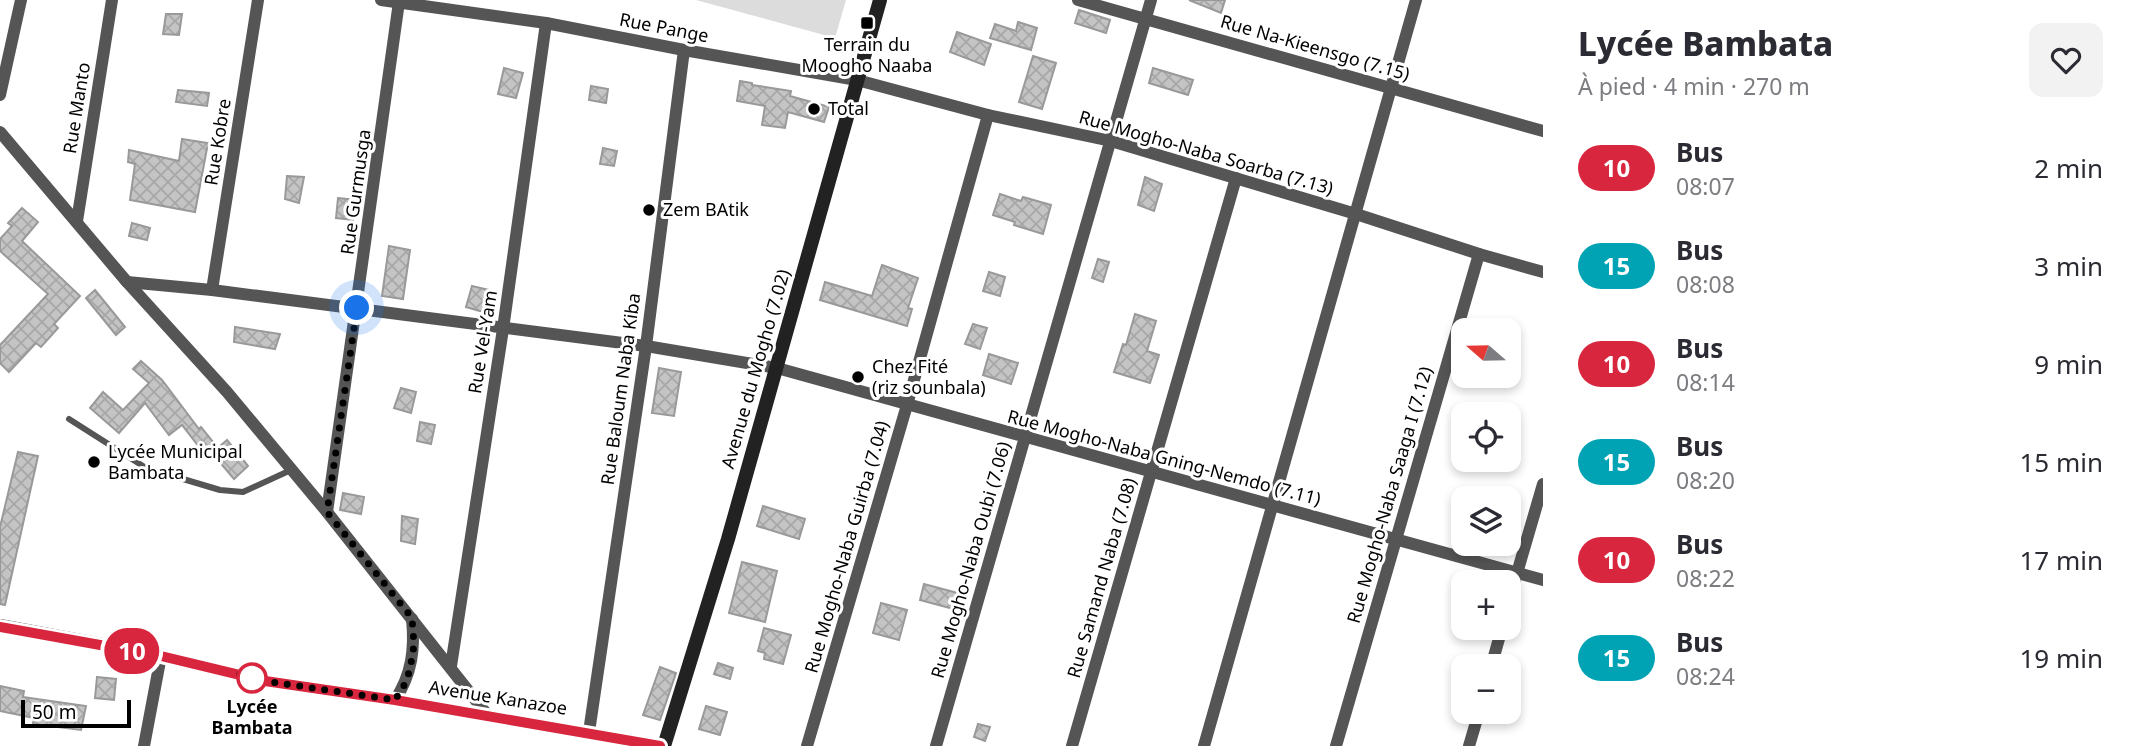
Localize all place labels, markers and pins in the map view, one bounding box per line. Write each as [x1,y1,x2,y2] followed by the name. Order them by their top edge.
[859,15,875,31] marker: Terrain du Moogho Naaba
[802,32,932,77] place label: Terrain du Moogho Naaba
[828,96,869,120] place label: Total
[806,101,822,117] marker: Total
[663,197,749,221] place label: Zem BAtik
[641,202,657,218] marker: Zem BAtik
[872,354,986,399] place label: Chez Fité (riz sounbala)
[850,369,866,385] marker: Chez Fité (riz sounbala)
[108,439,243,484] place label: Lycée Municipal Bambata
[86,454,102,470] marker: Lycée Municipal Bambata
[237,663,267,693] marker: Lycée Bambata
[211,694,293,739] place label: Lycée Bambata

